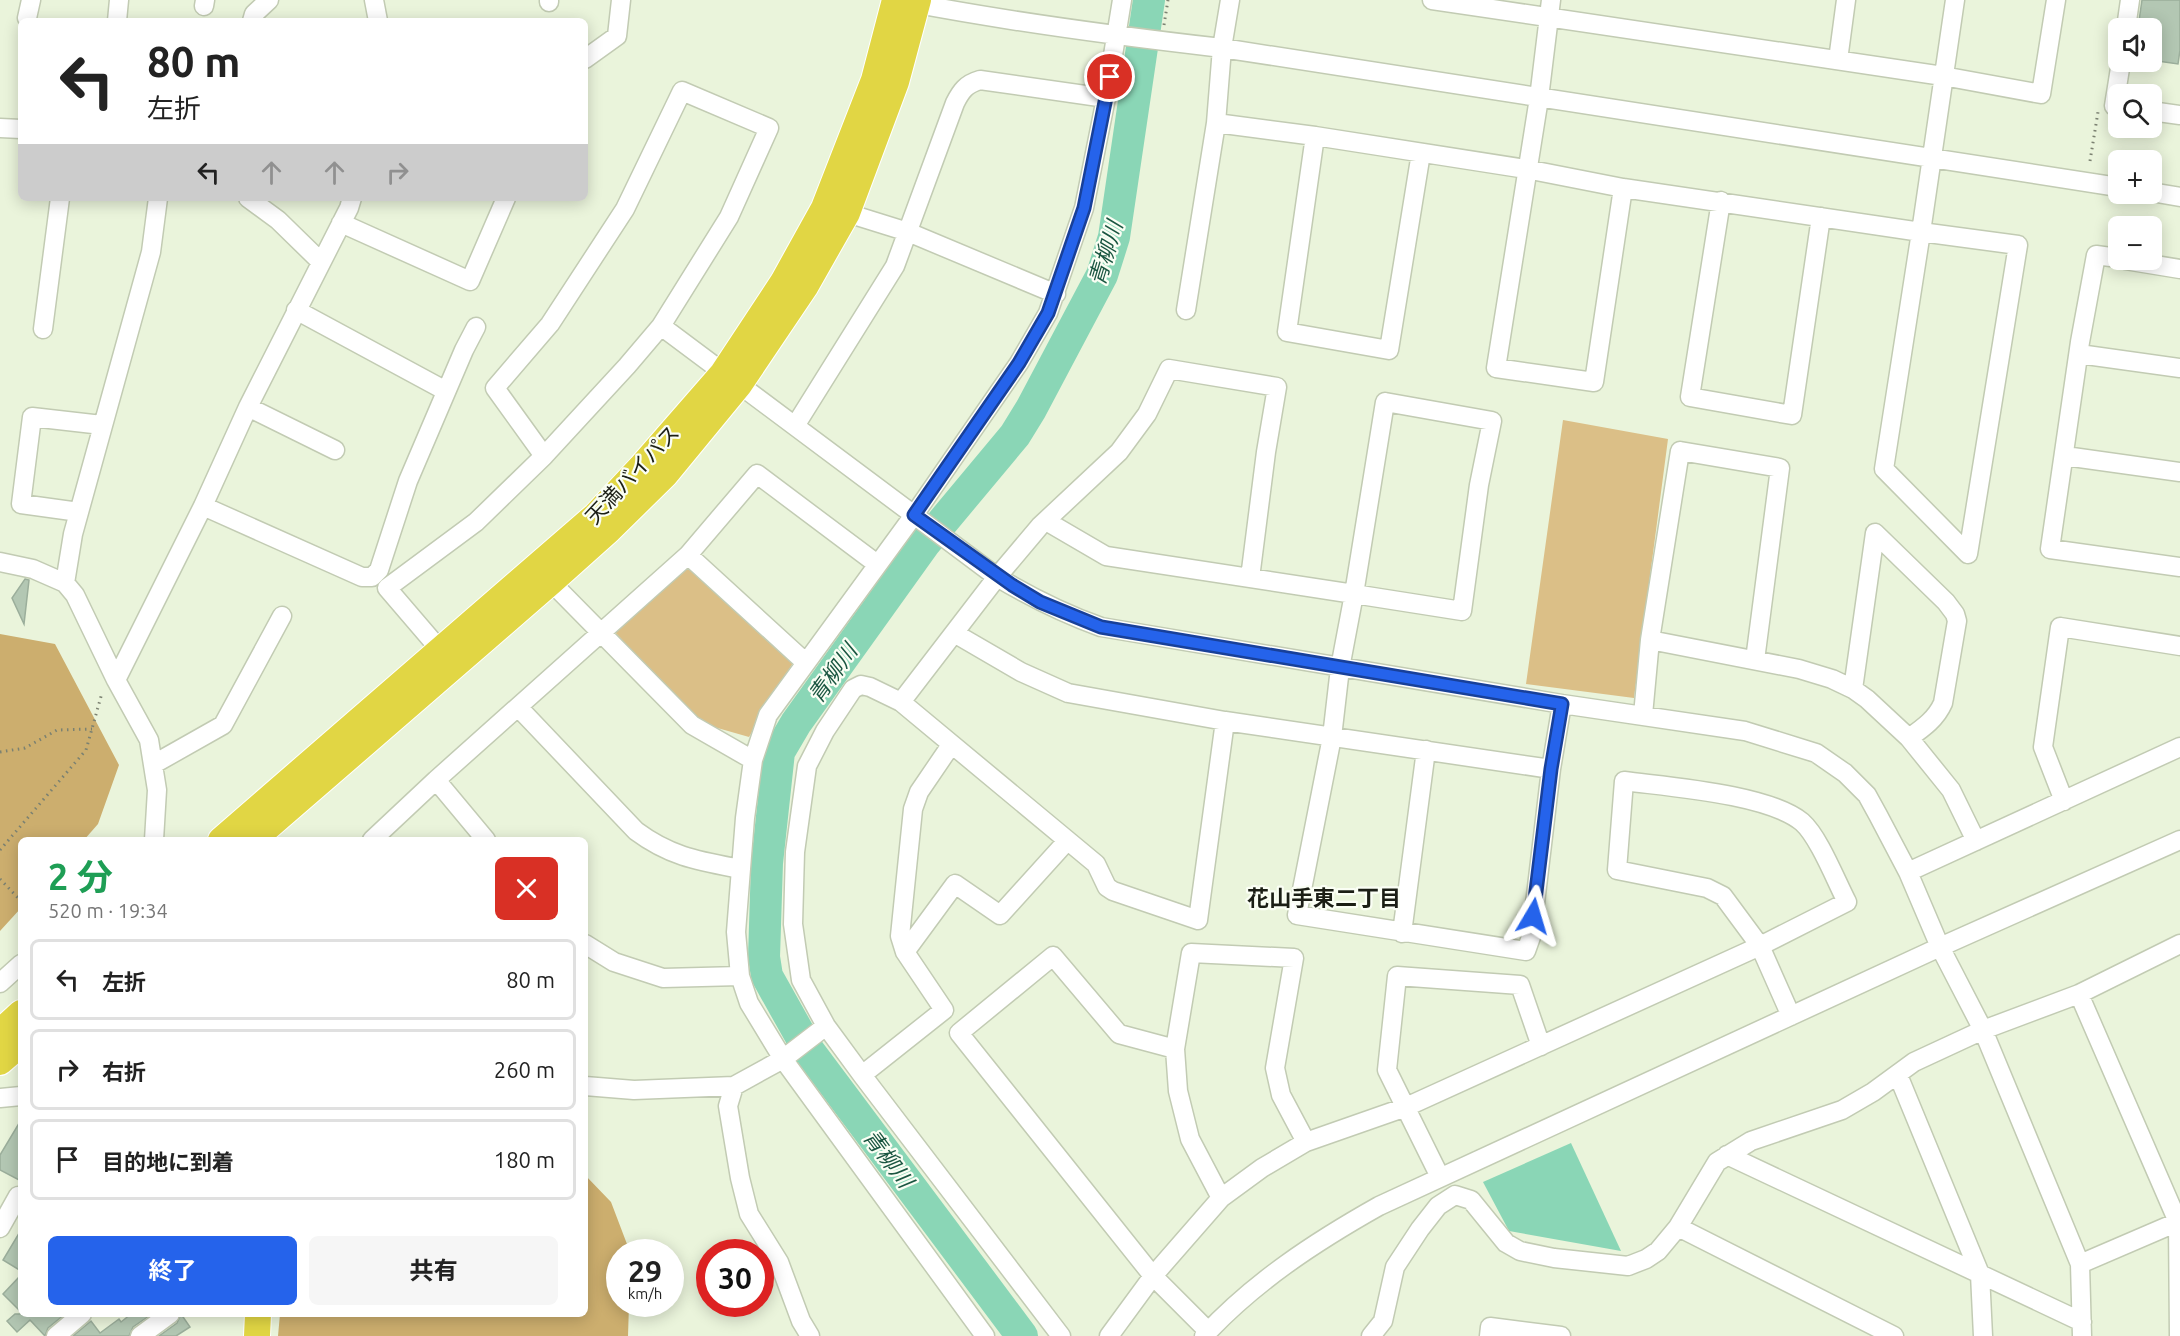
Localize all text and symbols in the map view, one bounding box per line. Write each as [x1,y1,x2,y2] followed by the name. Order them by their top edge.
[2108,18,2162,270] map controls
[2108,18,2162,72] button: sound
[147,38,241,85] text: 80 m
[48,42,126,120] icon: left
[1084,51,1135,102] pin
[1093,60,1126,93] icon: arrive
[2108,84,2162,138] button: search
[147,93,201,123] text: 左折
[2108,150,2162,204] button: +
[192,156,225,189] icon: left
[255,156,288,189] icon: ahead
[318,156,351,189] icon: ahead
[381,156,414,189] icon: right
[1083,216,1127,288] water label: 青柳川
[2108,216,2162,270] button: −
[580,420,684,528] street label: 天満バイパス
[802,637,863,707] water label: 青柳川
[48,856,113,897] text: 2 分
[495,857,558,920] button: close
[1501,884,1565,948] position arrow
[1247,885,1401,910] district label: 花山手東二丁目
[48,899,168,922] text: 520 m · 19:34
[51,963,84,996] icon: left
[506,967,555,992] text: 80 m
[102,969,146,994] text: 左折
[51,1053,84,1086] icon: right
[494,1057,555,1082] text: 260 m
[102,1059,146,1084] text: 右折
[859,1124,920,1193] water label: 青柳川
[51,1143,84,1176] icon: arrive
[494,1147,555,1172] text: 180 m
[102,1149,234,1174] text: 目的地に到着
[48,1236,297,1305] button: 終了
[309,1236,558,1305] button: 共有
[696,1239,774,1317] speed limit sign: 30
[628,1254,662,1288] text: 29
[628,1285,662,1302] text: km/h

